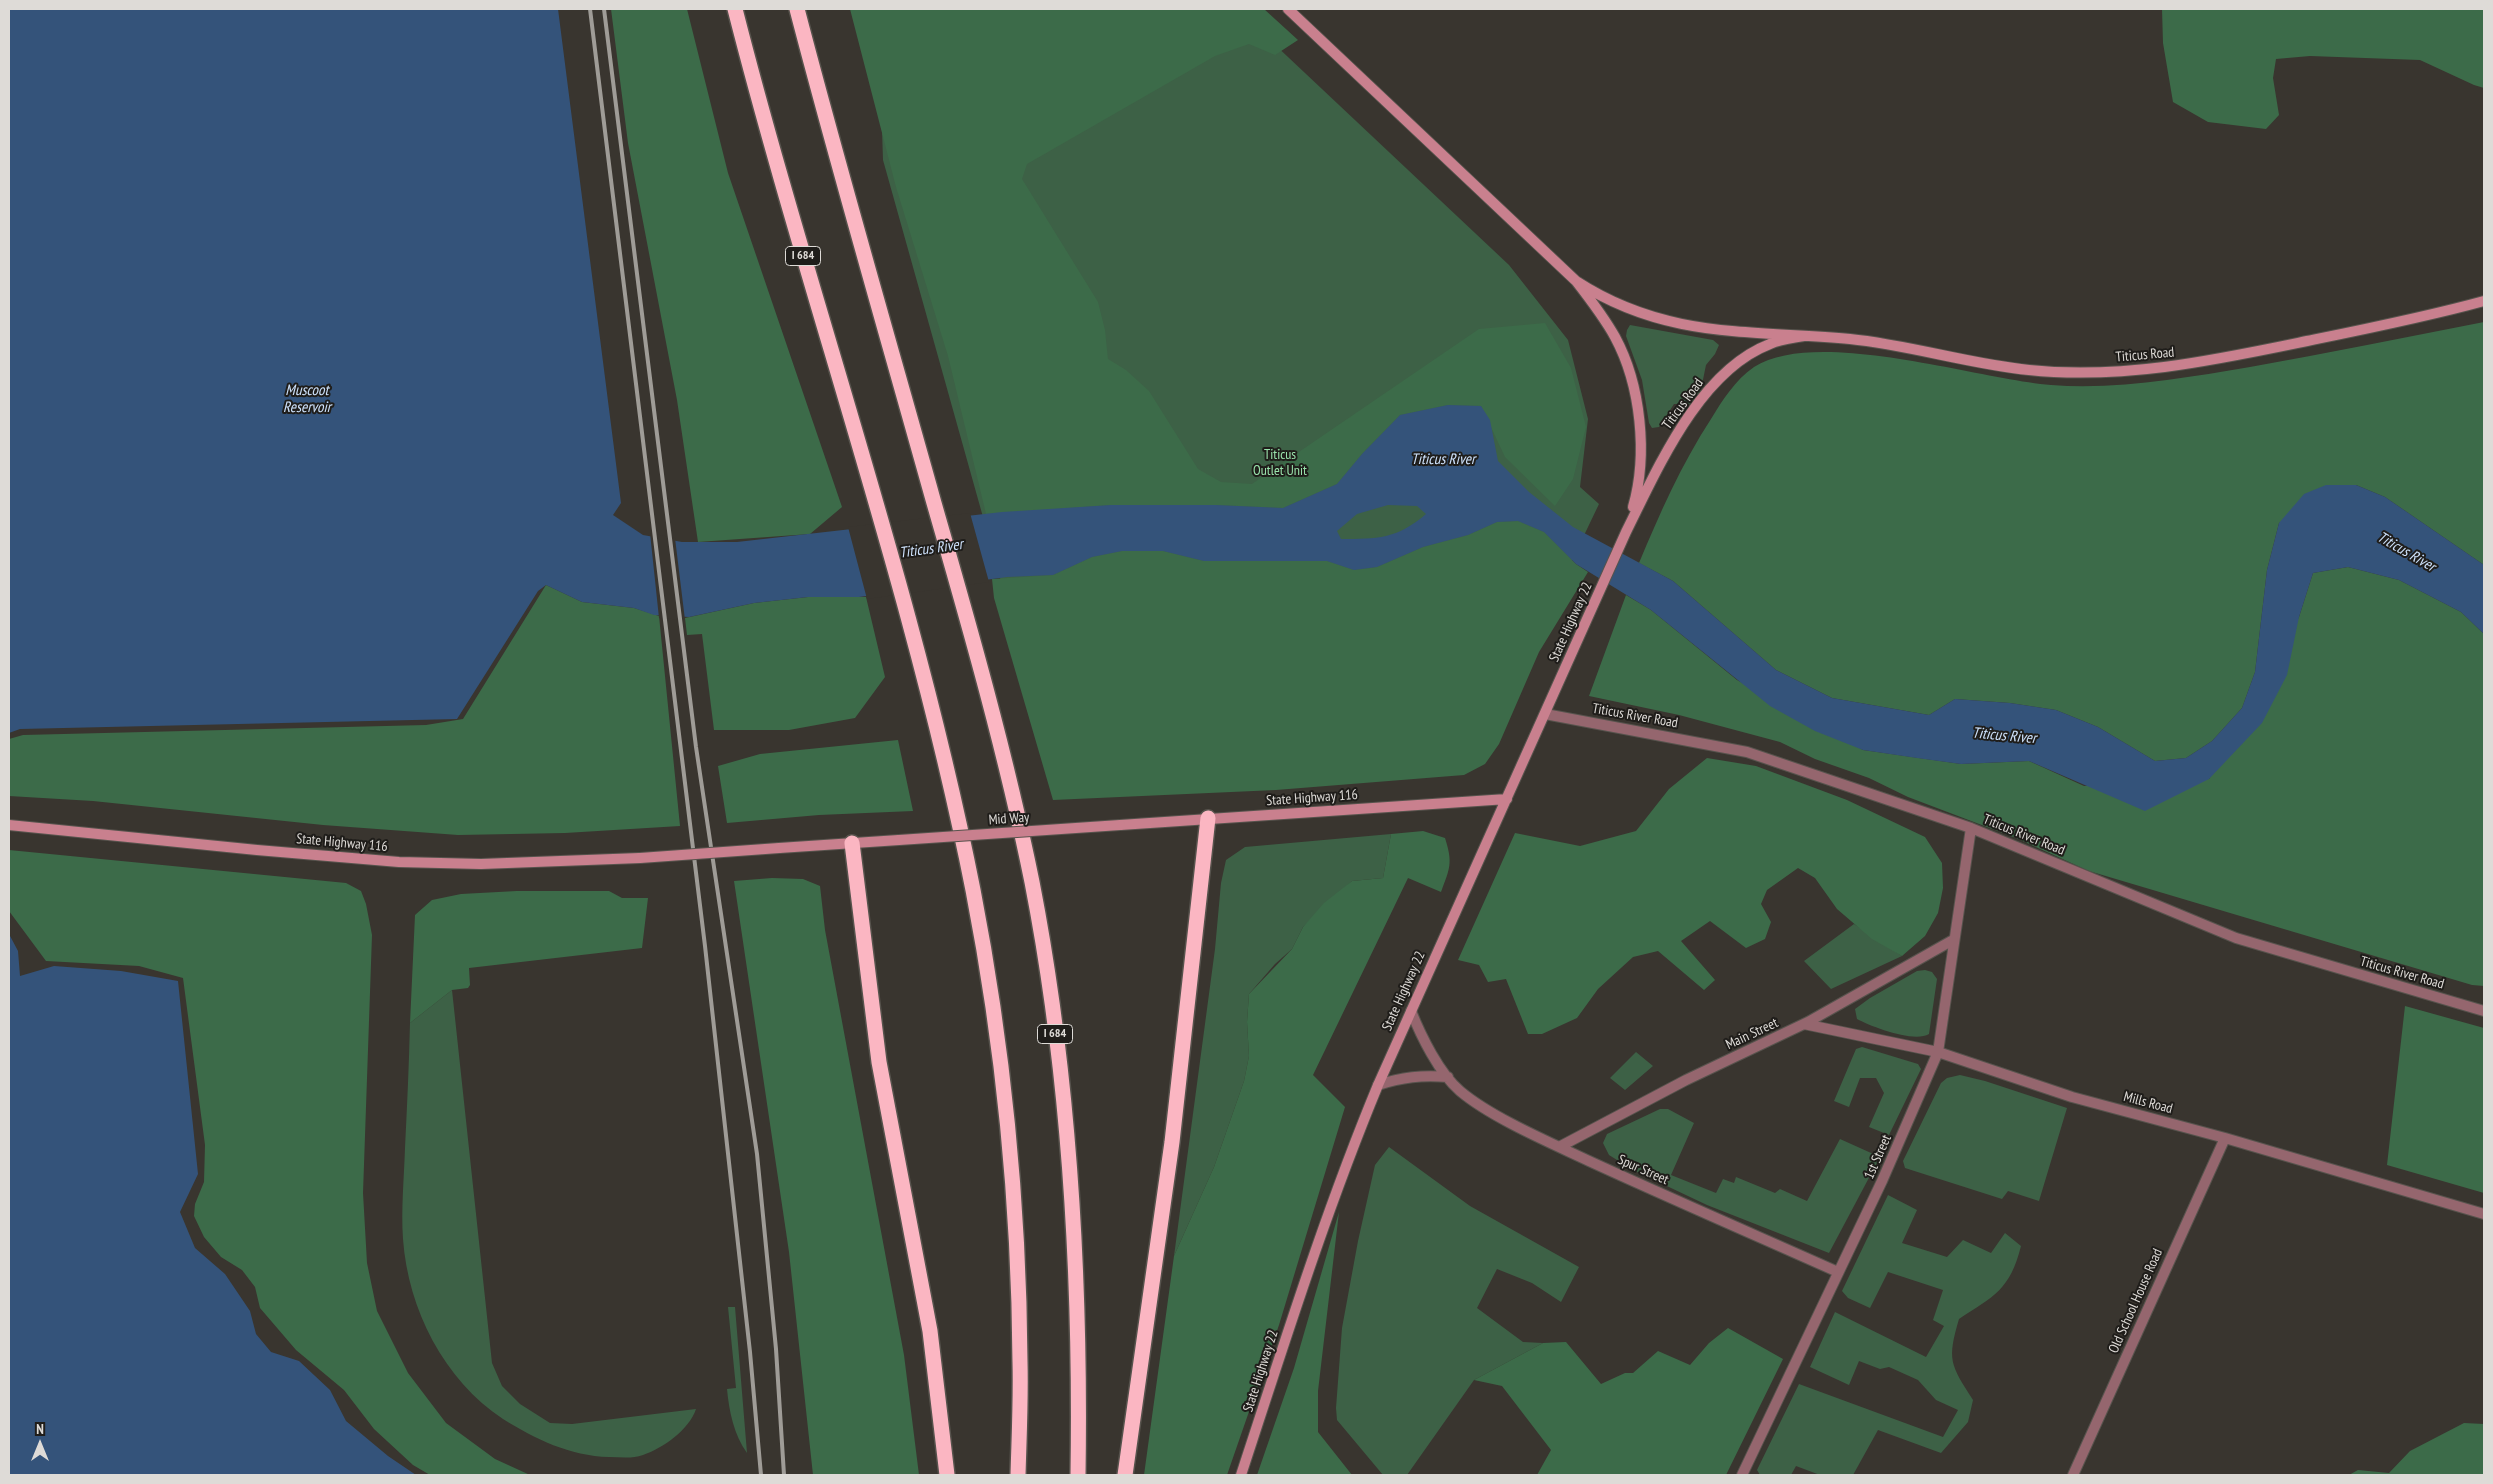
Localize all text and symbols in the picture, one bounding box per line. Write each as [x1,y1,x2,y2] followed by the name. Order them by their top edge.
[786,247,820,266] road number: I 684
[2115,344,2175,366] street label: Titicus Road
[1659,375,1707,433] street label: Titicus Road
[283,382,331,417] water label: Muscoot Reservoir
[1253,447,1307,480] park label: Titicus Outlet Unit
[1411,451,1475,469] water label: Titicus River
[2374,528,2438,576] water label: Titicus River
[898,536,964,562] water label: Titicus River
[1546,580,1596,664] street label: State Highway 22
[1591,700,1679,732] street label: Titicus River Road
[1971,724,2037,748] water label: Titicus River
[1266,786,1358,810] street label: State Highway 116
[988,809,1030,829] street label: Mid Way
[1981,811,2067,859] street label: Titicus River Road
[296,831,388,855] street label: State Highway 116
[1379,949,1429,1033] street label: State Highway 22
[2358,953,2446,993] street label: Titicus River Road
[1723,1015,1781,1053] street label: Main Street
[1038,1024,1072,1044] road number: I 684
[2122,1088,2174,1118] street label: Mills Road
[1861,1132,1895,1182] street label: 1st Street
[1615,1151,1671,1189] street label: Spur Street
[2105,1246,2167,1356] street label: Old School House Road
[1240,1328,1282,1414] street label: State Highway 22
[15,1419,65,1469] north arrow
[36,1420,44,1438] text: N

